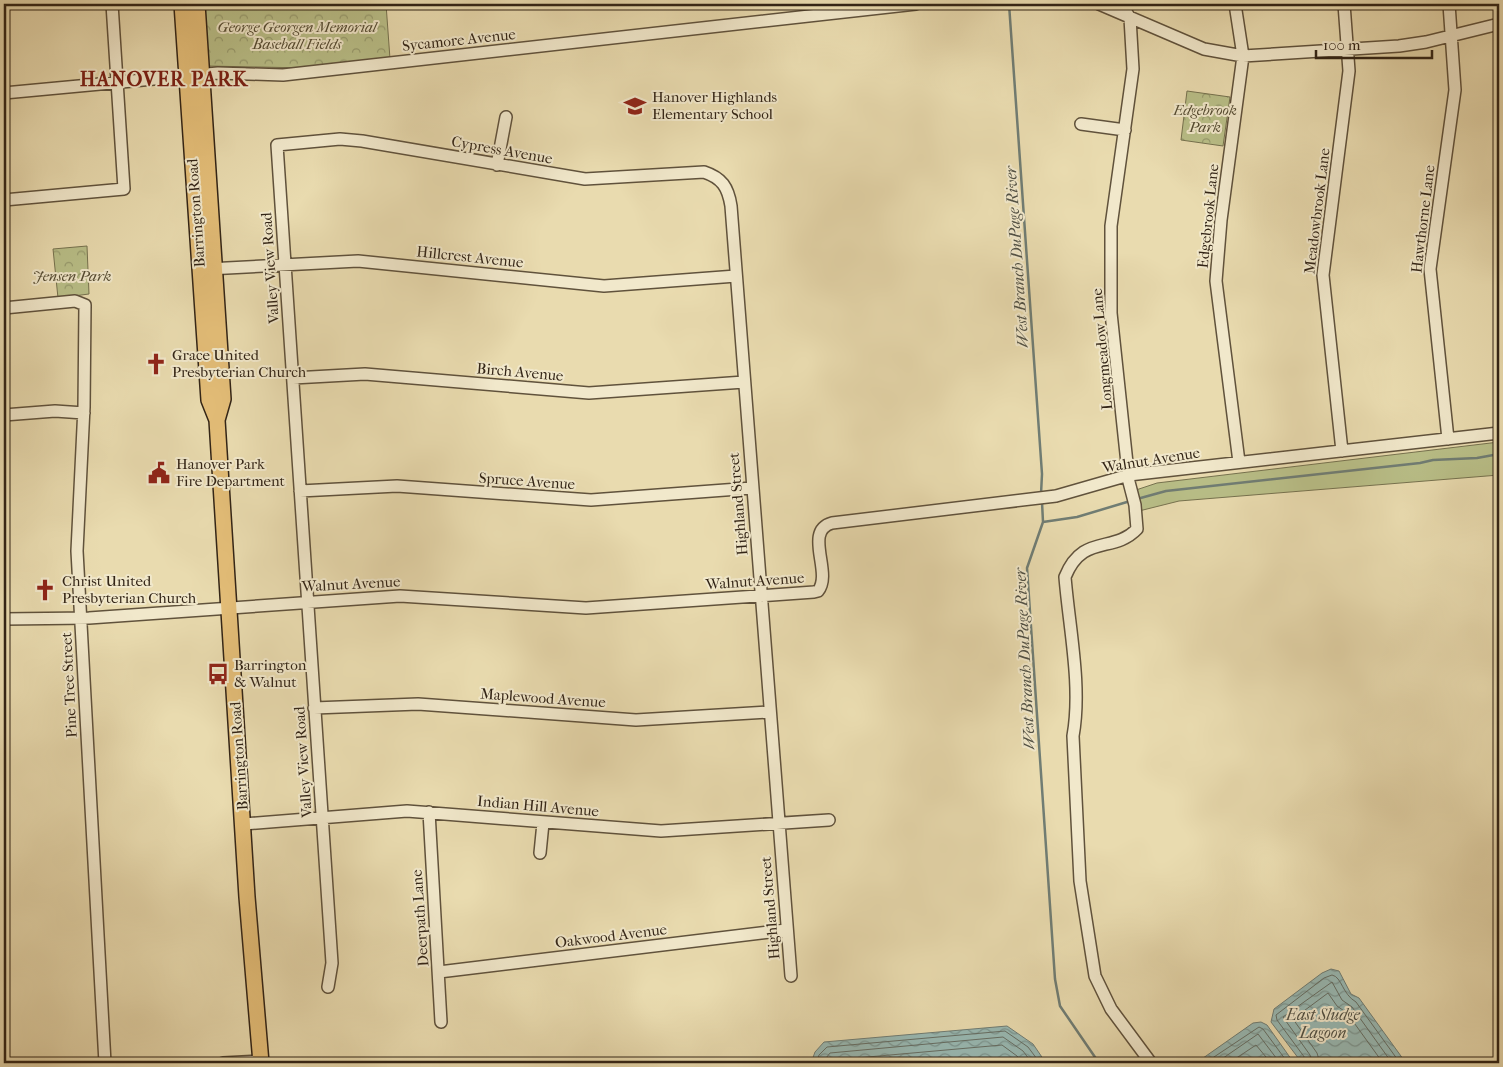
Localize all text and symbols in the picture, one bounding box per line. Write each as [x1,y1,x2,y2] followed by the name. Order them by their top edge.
[217,18,379,53] park label: George Georgen Memorial Baseball Fields
[401,25,517,55] street label: Sycamore Avenue
[1316,28,1432,60] scale bar
[1323,36,1361,54] text: 100 m
[80,68,249,91] district label: HANOVER PARK
[652,88,778,123] place label: Hanover Highlands Elementary School
[622,93,648,119] school or university icon: Hanover Highlands Elementary School
[1172,101,1237,136] park label: Edgebrook Park
[450,132,555,168] street label: Cypress Avenue
[1300,146,1334,275] street label: Meadowbrook Lane
[183,157,209,268] street label: Barrington Road
[1194,162,1222,269] street label: Edgebrook Lane
[1407,163,1439,274] street label: Hawthorne Lane
[1001,164,1032,348] water label: West Branch DuPage River
[257,211,283,325] street label: Valley View Road
[416,242,525,272] street label: Hillcrest Avenue
[33,267,112,285] park label: Jensen Park
[1088,287,1116,411] street label: Longmeadow Lane
[172,346,307,381] place label: Grace United Presbyterian Church
[143,351,169,377] church icon: Grace United Presbyterian Church
[476,359,565,385] street label: Birch Avenue
[1100,443,1202,477] street label: Walnut Avenue
[724,451,751,556] street label: Highland Street
[176,455,286,490] place label: Hanover Park Fire Department
[146,460,172,486] public building icon: Hanover Park Fire Department
[478,469,576,493] street label: Spruce Avenue
[1010,566,1039,750] water label: West Branch DuPage River
[704,569,805,593] street label: Walnut Avenue
[62,572,197,607] place label: Christ United Presbyterian Church
[300,572,401,596] street label: Walnut Avenue
[32,577,58,603] church icon: Christ United Presbyterian Church
[57,631,81,738] street label: Pine Tree Street
[234,656,307,691] place label: Barrington & Walnut
[205,661,231,687] bus stop icon: Barrington & Walnut
[480,685,607,711] street label: Maplewood Avenue
[226,700,252,811] street label: Barrington Road
[290,705,316,819] street label: Valley View Road
[476,792,600,820] street label: Indian Hill Avenue
[756,855,783,960] street label: Highland Street
[408,868,432,967] street label: Deerpath Lane
[554,920,668,952] street label: Oakwood Avenue
[1285,1005,1360,1042] water label: East Sludge Lagoon

